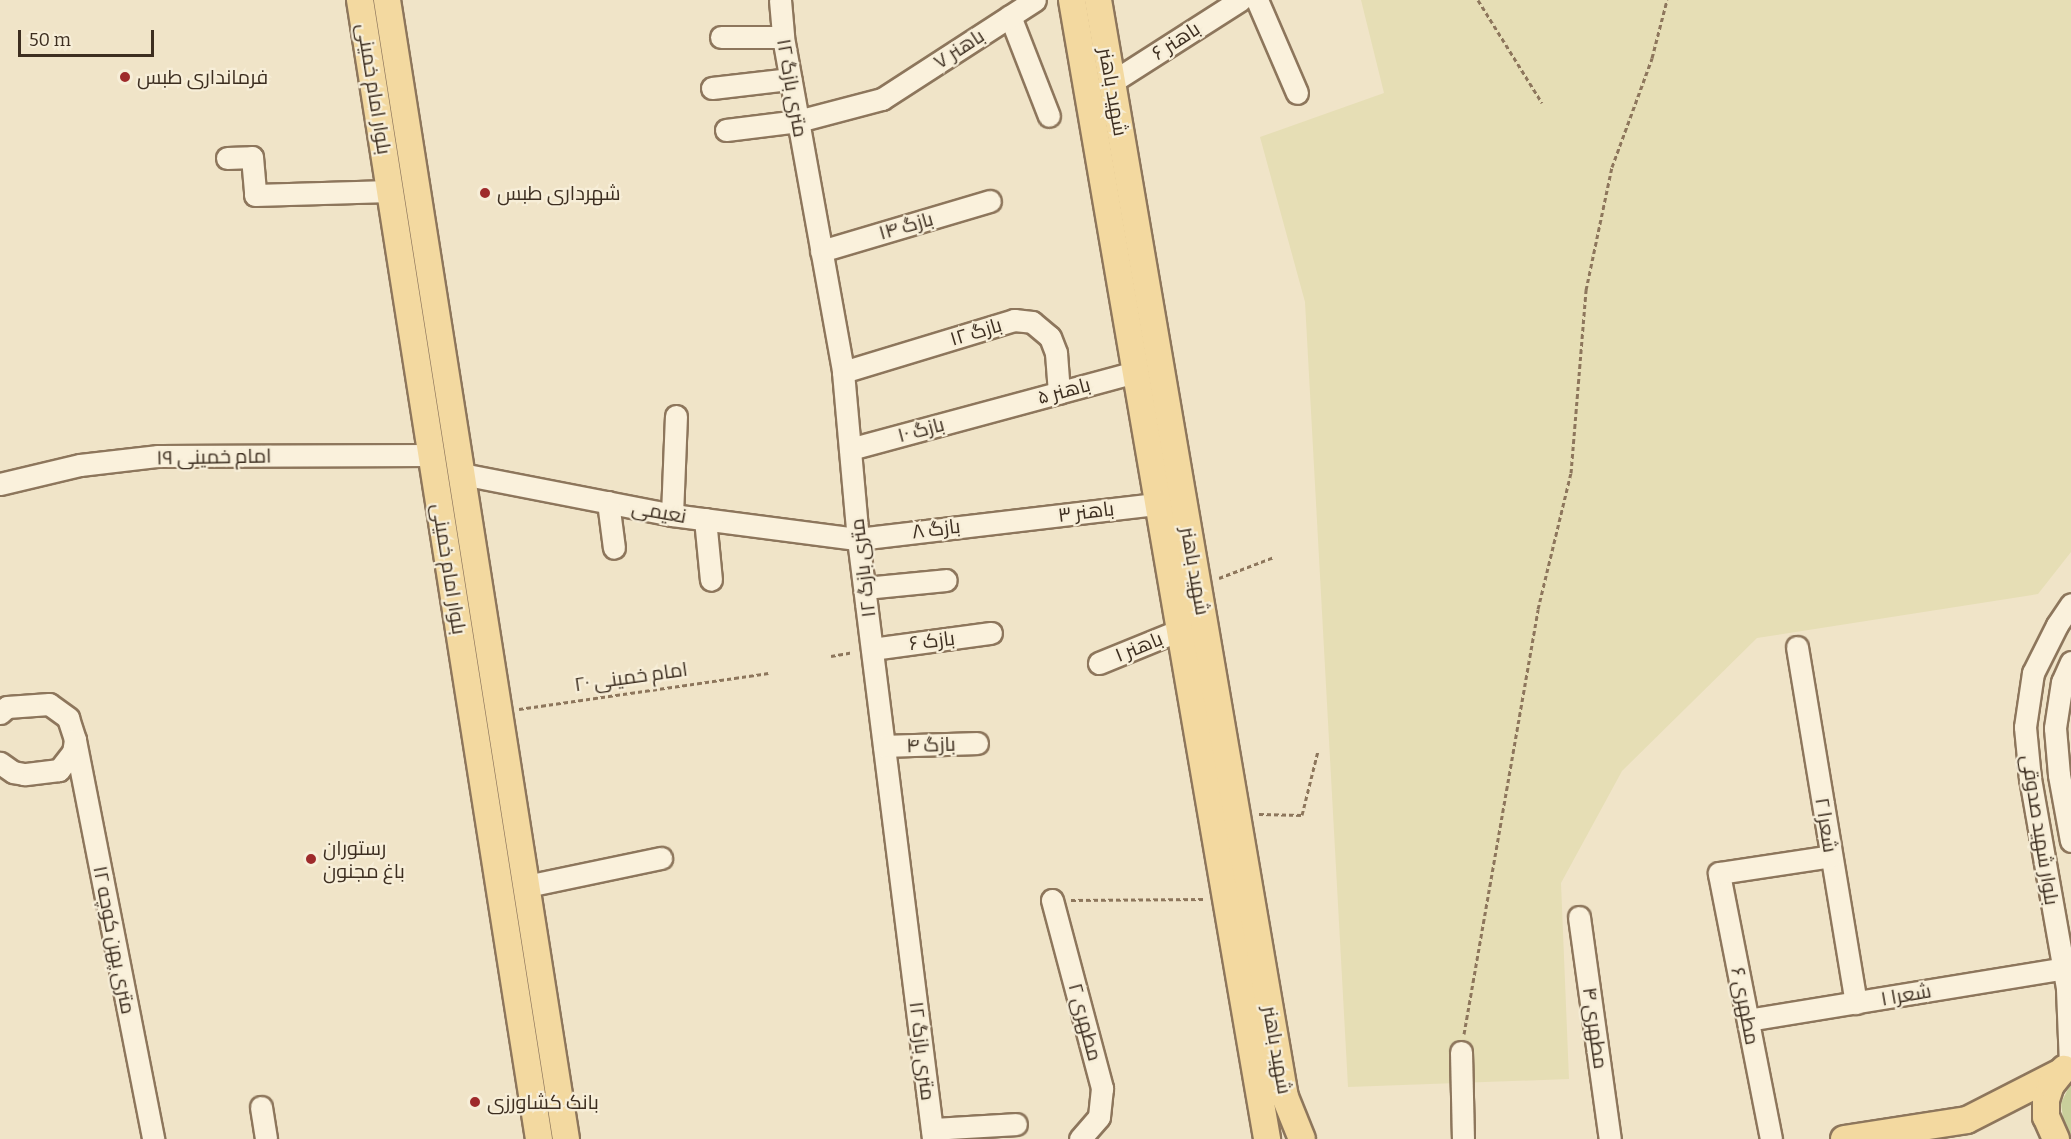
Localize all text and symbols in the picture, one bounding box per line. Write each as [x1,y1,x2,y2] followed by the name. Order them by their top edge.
[1147,17,1205,65] street label: باهنر ۶
[21,18,158,56] scale bar
[352,22,396,156] street label: بلوار امام خمینی
[929,24,989,74] street label: باهنر ۷
[29,29,71,51] text: 50 m
[772,37,812,139] street label: ۱۲ متری بازگ
[1093,46,1133,138] street label: شهید باهنر
[137,65,268,89] place label: فرمانداری طبس
[118,70,132,84] marker: فرمانداری طبس
[497,181,621,205] place label: شهرداری طبس
[478,186,492,200] marker: شهرداری طبس
[876,207,936,245] street label: بازگ ۱۴
[947,313,1005,351] street label: بازگ ۱۲
[1035,372,1093,410] street label: باهنر ۵
[895,412,947,448] street label: بازگ ۱۰
[156,444,272,470] street label: امام خمینی ۱۹
[630,495,688,529] street label: نعیمی
[1056,497,1116,527] street label: باهنر ۳
[427,502,471,636] street label: بلوار امام خمینی
[910,514,962,544] street label: بازگ ۸
[845,517,881,619] street label: ۱۲ متری بازگ
[1175,525,1215,617] street label: شهید باهنر
[908,626,956,656] street label: بازک ۶
[1112,627,1166,667] street label: باهنر ۱
[573,657,689,697] street label: امام خمینی ۲۰
[906,732,956,758] street label: بازگ ۴
[2016,753,2064,907] street label: بلوار شهید صدوقی
[1810,796,1842,854] street label: شعرا ۲
[323,836,405,883] place label: رستوران باغ مجنون
[304,852,318,866] marker: رستوران باغ مجنون
[88,864,140,1016] street label: ۱۲ متری پهن کوچه
[1726,965,1764,1047] street label: مطهری ۶
[1879,979,1933,1011] street label: شعرا ۱
[1063,981,1107,1063] street label: مطهری ۲
[1577,986,1613,1070] street label: مطهری ۴
[904,1000,940,1102] street label: ۱۲ متری بازگ
[1257,1004,1297,1096] street label: شهید باهنر
[487,1090,599,1114] place label: بانک کشاورزی
[468,1095,482,1109] marker: بانک کشاورزی

